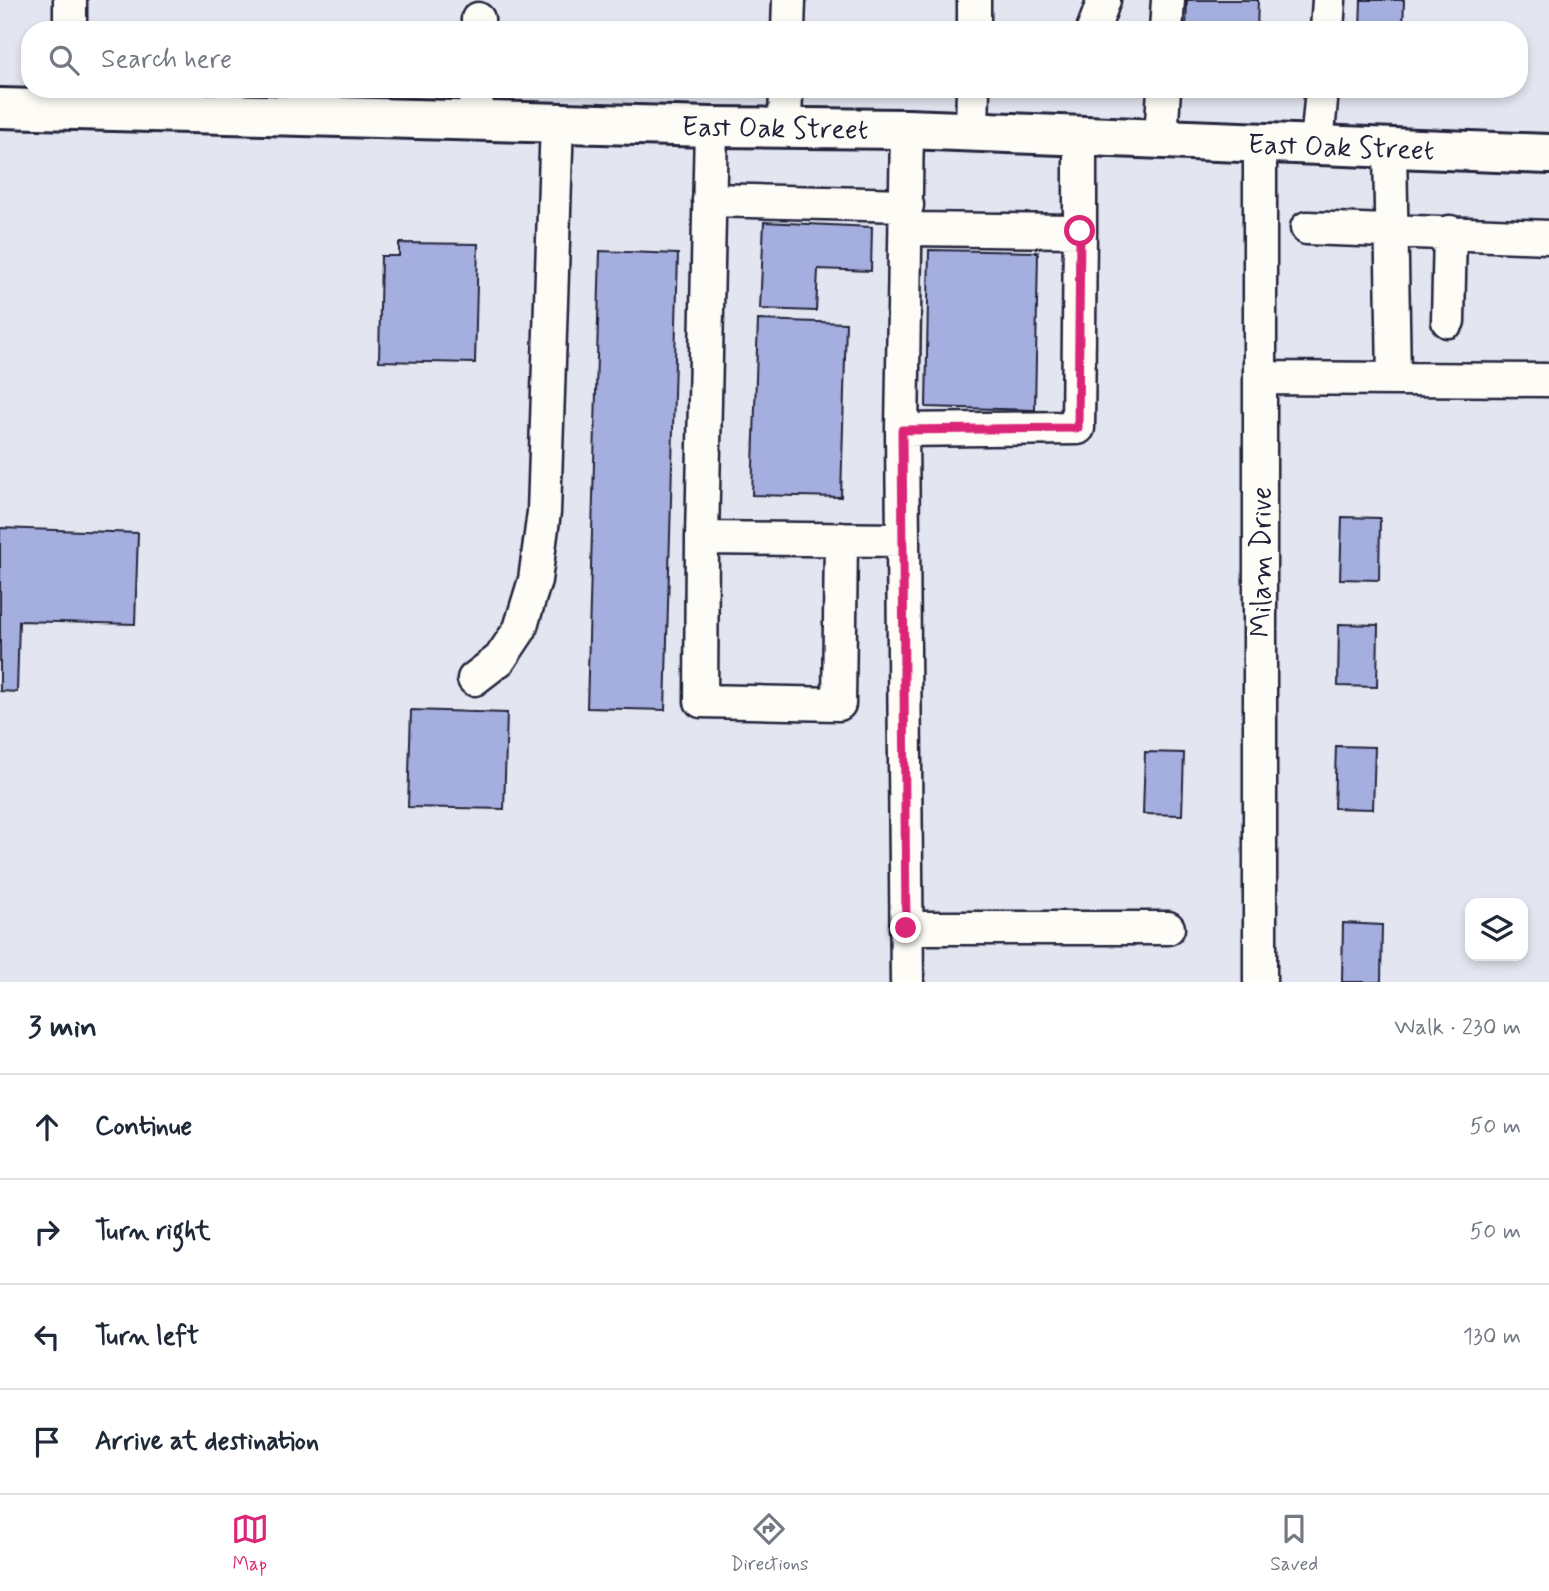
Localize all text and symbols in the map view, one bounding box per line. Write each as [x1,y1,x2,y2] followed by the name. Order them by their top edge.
[21,21,1528,98] search box
[45,41,83,79] icon: search
[101,43,232,77] text: Search here
[681,109,869,150] street label: East Oak Street
[1247,127,1435,170] street label: East Oak Street
[1064,215,1095,246] route start
[1244,487,1281,637] street label: Milam Drive
[1465,898,1528,961] map controls
[1465,898,1528,961] button: layers
[890,912,921,943] route end
[28,1008,97,1047] text: 3 min
[1394,1013,1521,1043] text: Walk · 230 m
[28,1108,66,1146] icon: ahead
[95,1110,192,1144] text: Continue
[1470,1112,1521,1142] text: 50 m
[28,1213,66,1251] icon: right
[95,1215,211,1249] text: Turn right
[1470,1217,1521,1247] text: 50 m
[28,1318,66,1356] icon: left
[95,1320,199,1354] text: Turn left
[1463,1322,1521,1352] text: 130 m
[28,1423,66,1461] icon: arrive
[95,1425,319,1459] text: Arrive at destination
[231,1510,269,1577] tab: Map
[730,1510,809,1577] tab: Directions
[1270,1510,1318,1577] tab: Saved

